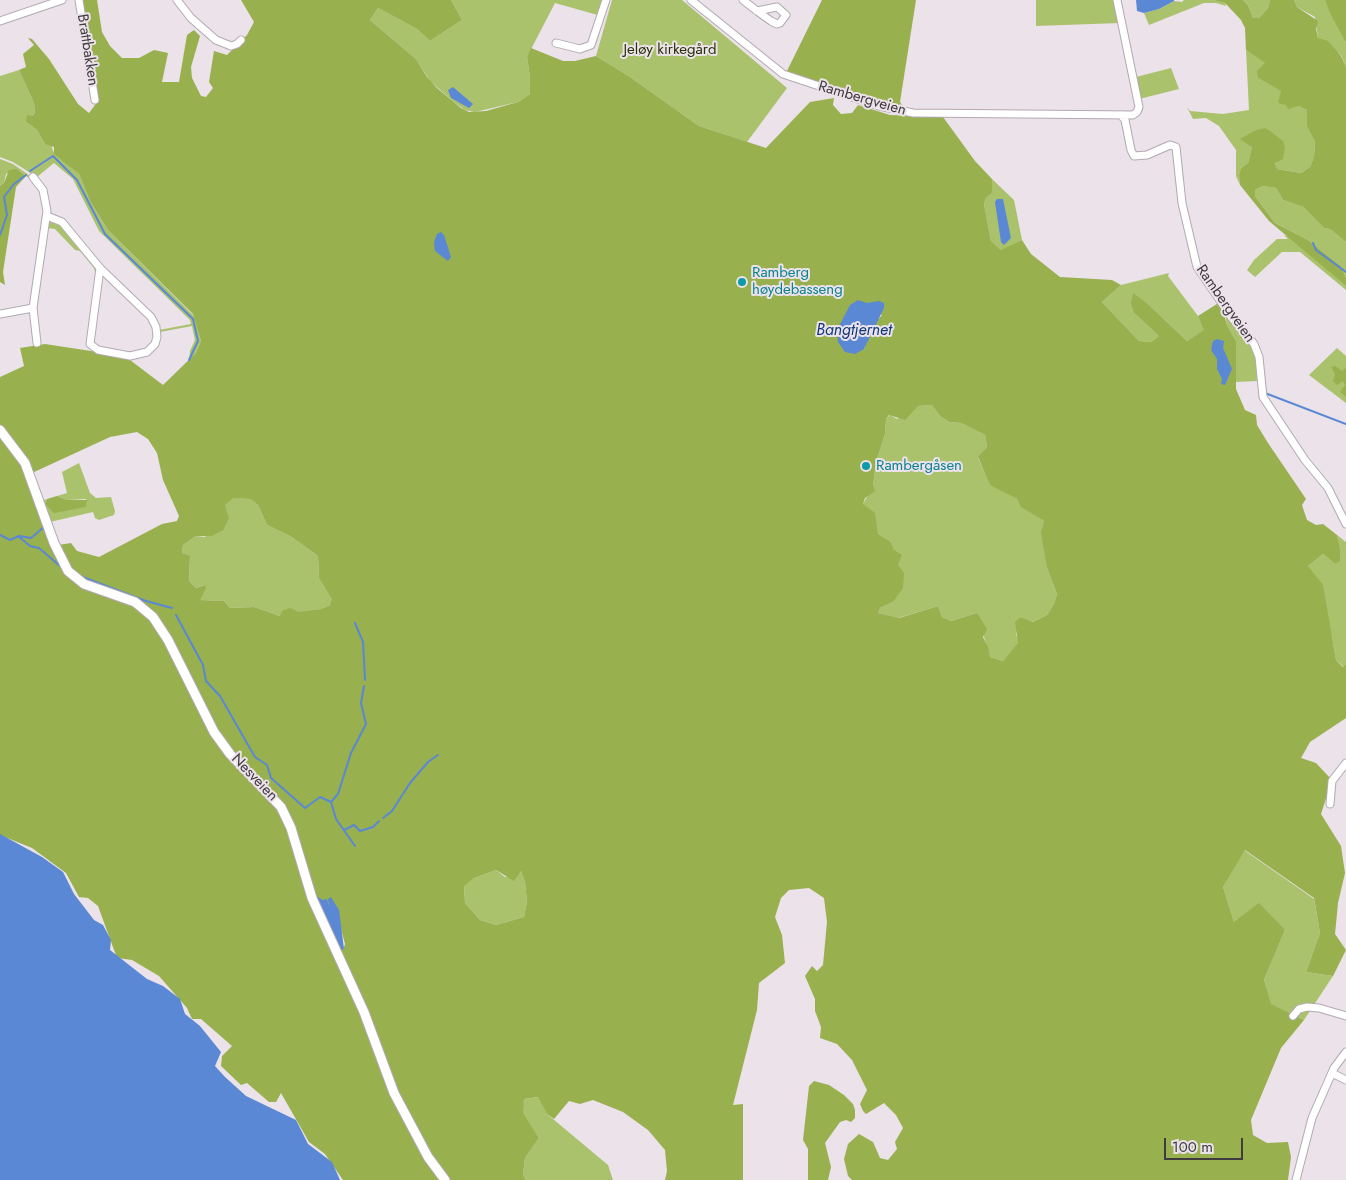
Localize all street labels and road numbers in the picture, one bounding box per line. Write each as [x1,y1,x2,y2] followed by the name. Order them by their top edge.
[72,13,102,87] street label: Brattbakken
[816,78,908,120] street label: Rambergveien
[1192,262,1258,346] street label: Rambergveien
[227,751,281,805] street label: Nesveien

